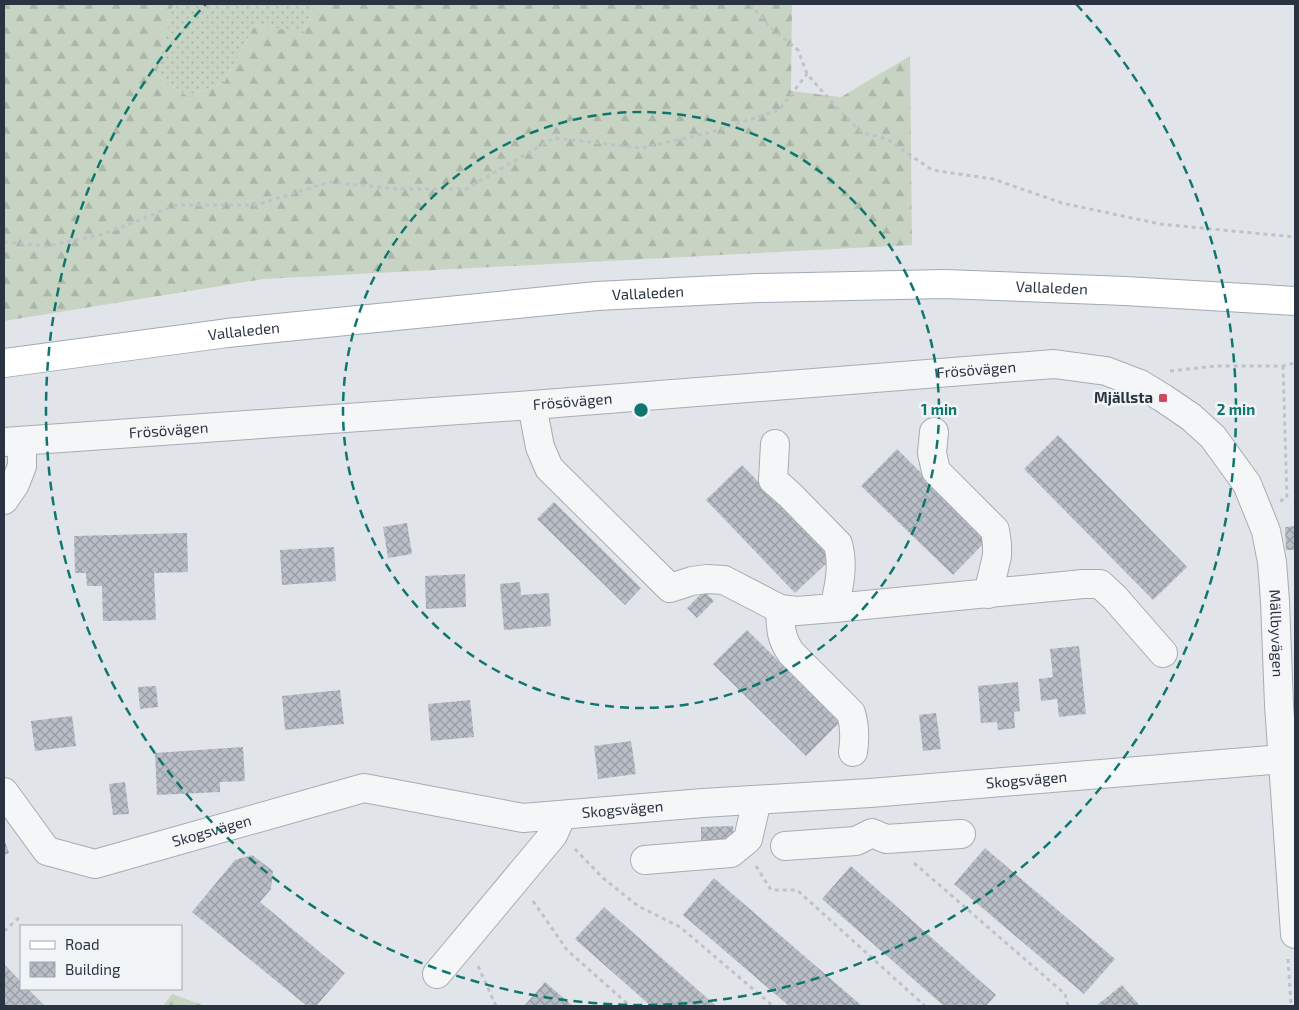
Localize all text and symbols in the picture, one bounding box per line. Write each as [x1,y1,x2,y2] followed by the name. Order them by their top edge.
[1016,277,1088,298] street label: Vallaleden
[612,282,684,303] street label: Vallaleden
[207,318,281,343] street label: Vallaleden
[936,357,1017,381] street label: Frösövägen
[1094,388,1153,406] place label: Mjällsta
[532,389,613,413] street label: Frösövägen
[1157,392,1169,404] marker: Mjällsta
[921,400,957,418] text: 1 min
[1217,400,1255,418] text: 2 min
[632,401,650,419] centre of rings
[128,418,209,441] street label: Frösövägen
[1266,589,1288,678] street label: Mällbyvägen
[985,767,1068,791] street label: Skogsvägen
[581,796,664,821] street label: Skogsvägen
[170,810,253,850] street label: Skogsvägen
[20,925,182,990] legend
[65,935,100,953] text: Road
[65,960,121,978] text: Building

